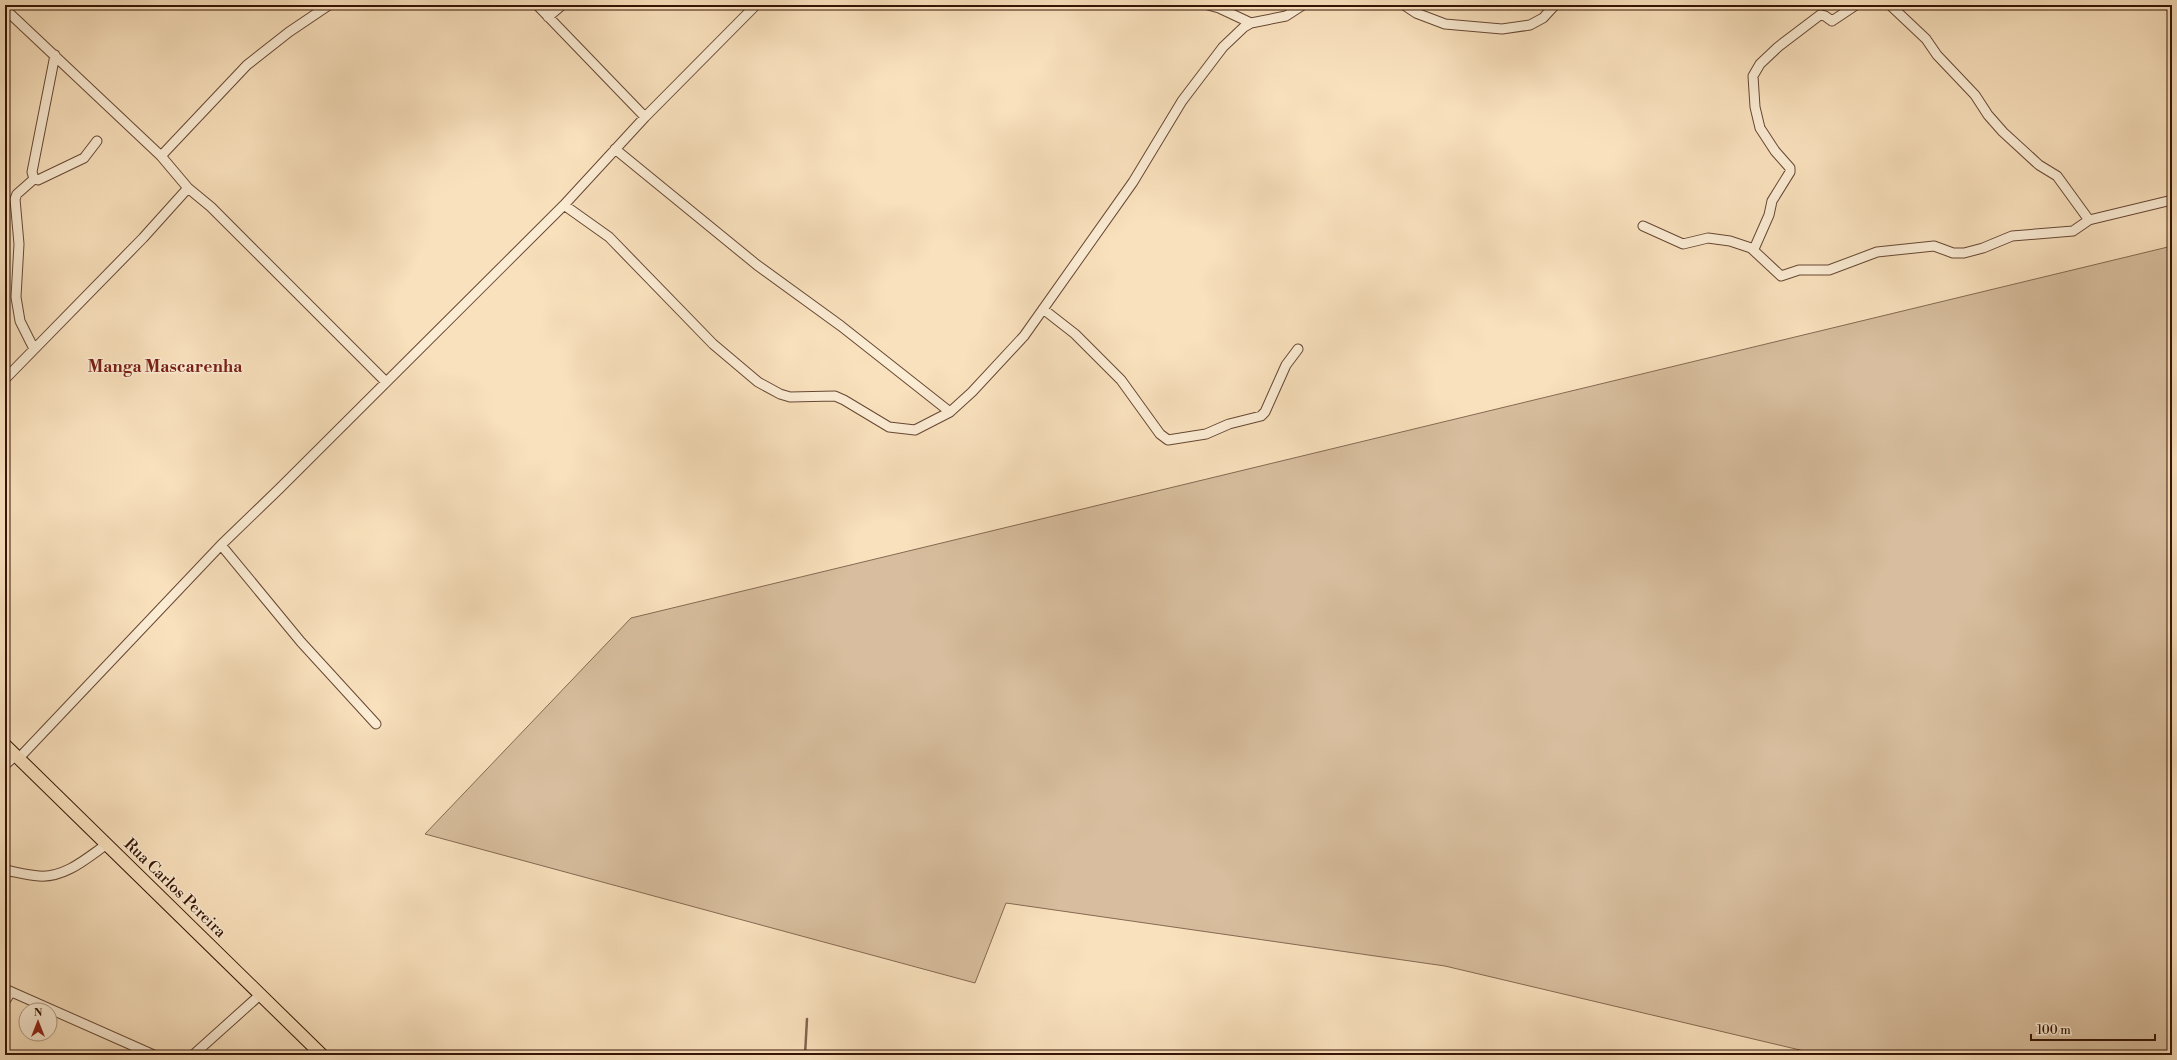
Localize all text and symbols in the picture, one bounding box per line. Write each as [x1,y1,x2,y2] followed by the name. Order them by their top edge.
[87,356,243,378] district label: Manga Mascarenha
[120,834,231,943] street label: Rua Carlos Pereira
[18,1002,58,1042] north arrow
[34,1006,43,1020] text: N
[2031,1016,2155,1042] scale bar
[2037,1023,2071,1038] text: 100 m

